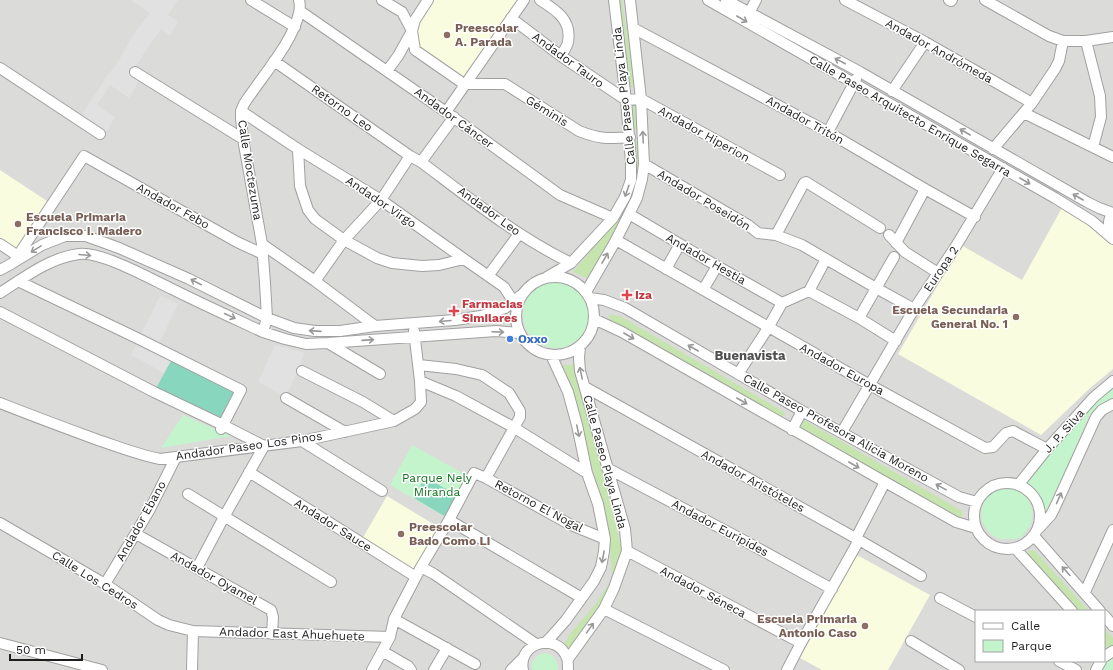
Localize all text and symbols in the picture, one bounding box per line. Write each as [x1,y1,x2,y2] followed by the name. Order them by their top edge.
[735,16,747,24] one-way arrow
[883,16,995,86] street label: Andador Andrómeda
[455,21,519,49] place label: Preescolar A. Parada
[610,26,638,165] street label: Calle Paseo Playa Linda
[530,29,606,91] street label: Andador Tauro
[442,30,452,40] marker: Preescolar A. Parada
[807,52,1014,180] street label: Calle Paseo Arquitecto Enrique Segarra
[834,57,846,64] one-way arrow
[309,82,375,134] street label: Retorno Leo
[412,85,496,151] street label: Andador Cáncer
[523,93,571,129] street label: Géminis
[764,93,846,147] street label: Andador Tritón
[656,103,752,165] street label: Andador Hiperion
[235,119,265,221] street label: Calle Moctezuma
[959,128,971,136] one-way arrow
[639,131,647,144] one-way arrow
[655,167,753,233] street label: Andador Poseidón
[343,173,419,231] street label: Andador Virgo
[1019,177,1031,185] one-way arrow
[134,180,212,232] street label: Andador Febo
[455,184,523,238] street label: Andador Leo
[623,185,630,198] one-way arrow
[1072,193,1084,201] one-way arrow
[26,210,142,238] place label: Escuela Primaria Francisco I. Madero
[13,219,23,229] marker: Escuela Primaria Francisco I. Madero
[663,230,749,288] street label: Andador Hestia
[921,244,961,294] street label: Europa 2
[31,245,42,253] one-way arrow
[78,251,91,258] one-way arrow
[602,252,610,264] one-way arrow
[190,278,202,285] one-way arrow
[635,288,652,302] place label: Iza
[622,290,632,300] marker: Iza
[462,297,523,325] place label: Farmacias Similares
[892,303,1008,331] place label: Escuela Secundaria General No. 1
[449,306,459,316] marker: Farmacias Similares
[1011,312,1021,322] marker: Escuela Secundaria General No. 1
[223,313,235,320] one-way arrow
[439,317,452,324] one-way arrow
[309,327,322,334] one-way arrow
[491,328,504,335] one-way arrow
[518,332,548,346] place label: Oxxo
[623,333,635,341] one-way arrow
[505,334,515,344] marker: Oxxo
[361,337,374,344] one-way arrow
[797,340,887,398] street label: Andador Europa
[688,344,700,352] one-way arrow
[714,348,786,363] district label: Buenavista
[577,366,585,379] one-way arrow
[741,371,931,485] street label: Calle Paseo Profesora Alicia Moreno
[580,393,630,531] street label: Calle Paseo Playa Linda
[735,397,747,405] one-way arrow
[1041,406,1087,456] street label: J. P. Silva
[575,424,583,437] one-way arrow
[175,429,323,463] street label: Andador Paseo Los Pinos
[699,447,807,515] street label: Andador Aristóteles
[848,462,860,470] one-way arrow
[402,471,473,499] park label: Parque Nely Miranda
[492,477,586,535] street label: Retorno El Nogal
[113,478,169,564] street label: Andador Ebano
[935,483,947,490] one-way arrow
[1056,492,1064,504] one-way arrow
[292,496,374,554] street label: Andador Sauce
[669,497,771,559] street label: Andador Euripides
[409,520,490,548] place label: Preescolar Bado Como Li
[396,529,406,539] marker: Preescolar Bado Como Li
[49,548,141,612] street label: Calle Los Cedros
[168,548,260,608] street label: Andador Oyamel
[599,551,607,564] one-way arrow
[658,563,749,621] street label: Andador Séneca
[1061,566,1070,576] one-way arrow
[975,610,1105,662] legend
[757,612,857,640] place label: Escuela Primaria Antonio Caso
[1011,619,1040,633] text: Calle
[860,621,870,631] marker: Escuela Primaria Antonio Caso
[586,622,594,633] one-way arrow
[219,624,365,644] street label: Andador East Ahuehuete
[10,636,82,662] scale bar
[1011,639,1052,653] text: Parque
[16,643,46,657] text: 50 m

